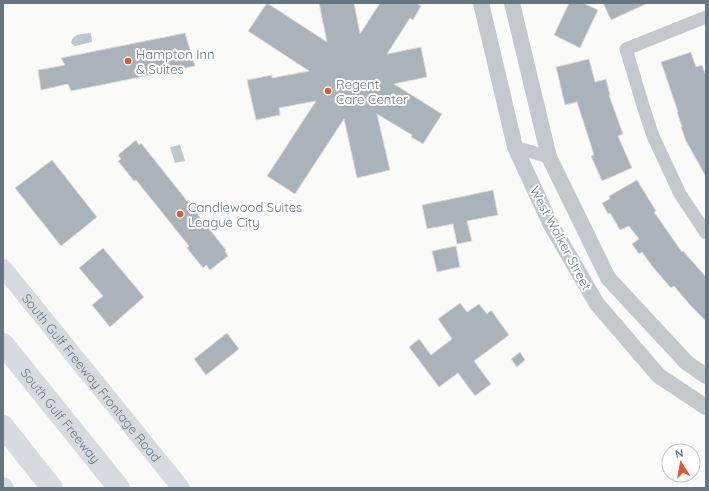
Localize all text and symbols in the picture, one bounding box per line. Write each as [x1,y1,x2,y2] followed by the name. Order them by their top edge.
[136,46,215,77] place label: Hampton Inn & Suites
[123,56,133,66] marker: Hampton Inn & Suites
[336,76,408,107] place label: Regent Care Center
[323,86,333,96] marker: Regent Care Center
[527,183,595,293] street label: West Walker Street
[188,199,302,230] place label: Candlewood Suites League City
[175,209,185,219] marker: Candlewood Suites League City
[19,291,165,465] street label: South Gulf Freeway Frontage Road
[18,366,104,466] street label: South Gulf Freeway
[661,443,701,483] north arrow
[674,446,684,461] text: N

